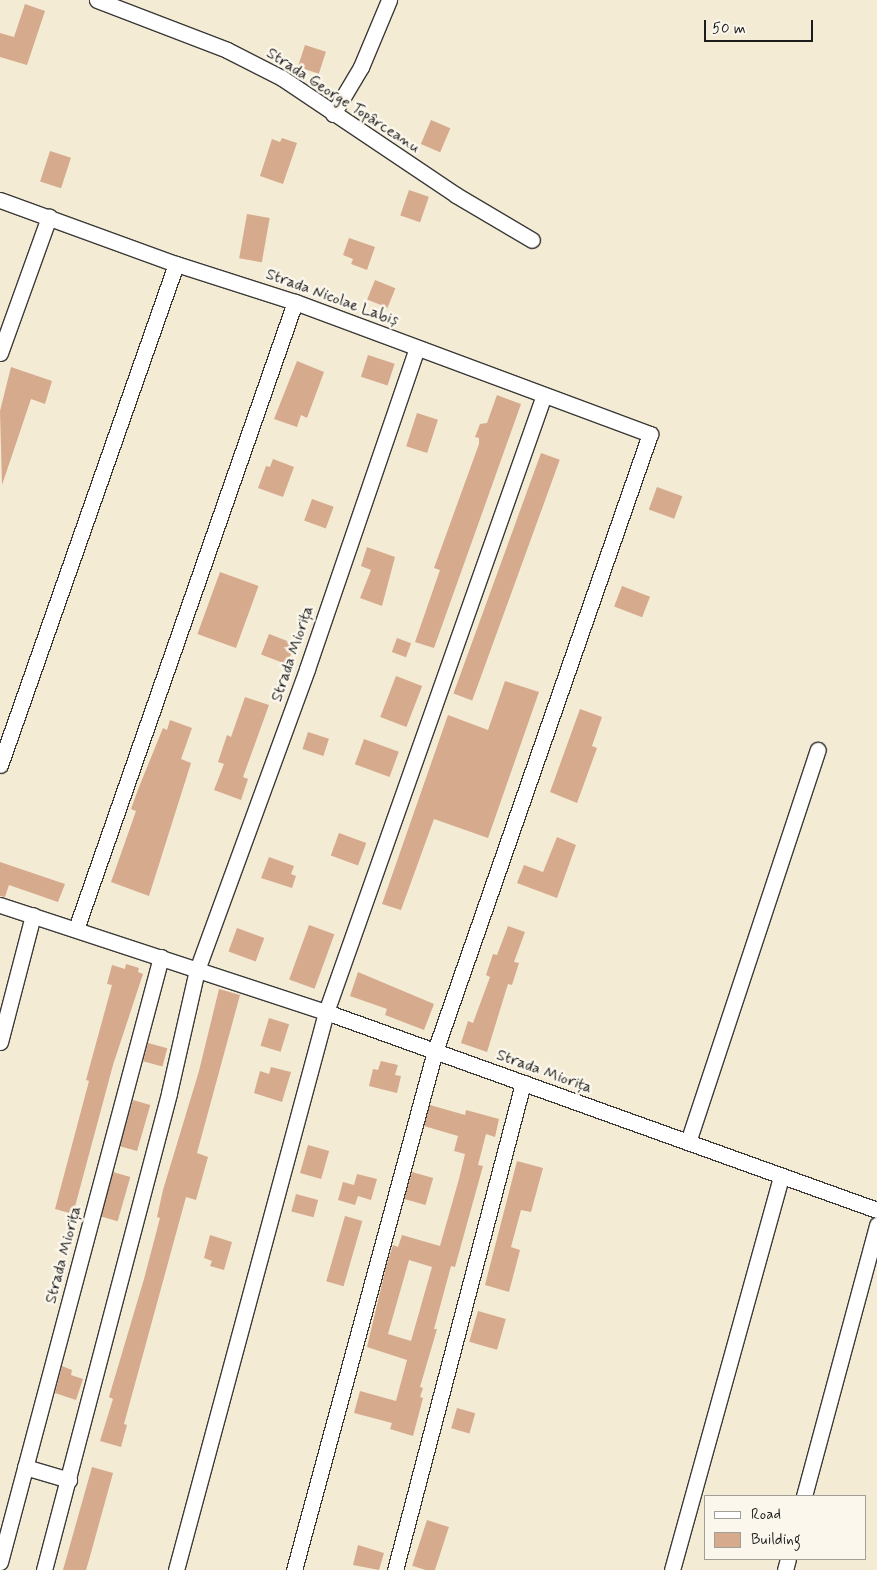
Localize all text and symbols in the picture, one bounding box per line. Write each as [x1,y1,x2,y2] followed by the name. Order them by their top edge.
[707,10,816,42] scale bar
[712,19,746,39] text: 50 m
[262,44,424,158] street label: Strada George Topârceanu
[262,265,402,331] street label: Strada Nicolae Labiș
[268,605,318,703] street label: Strada Miorița
[495,1046,593,1098] street label: Strada Miorița
[42,1205,86,1305] street label: Strada Miorița
[704,1495,867,1560] legend
[751,1505,781,1525] text: Road
[751,1530,801,1550] text: Building

